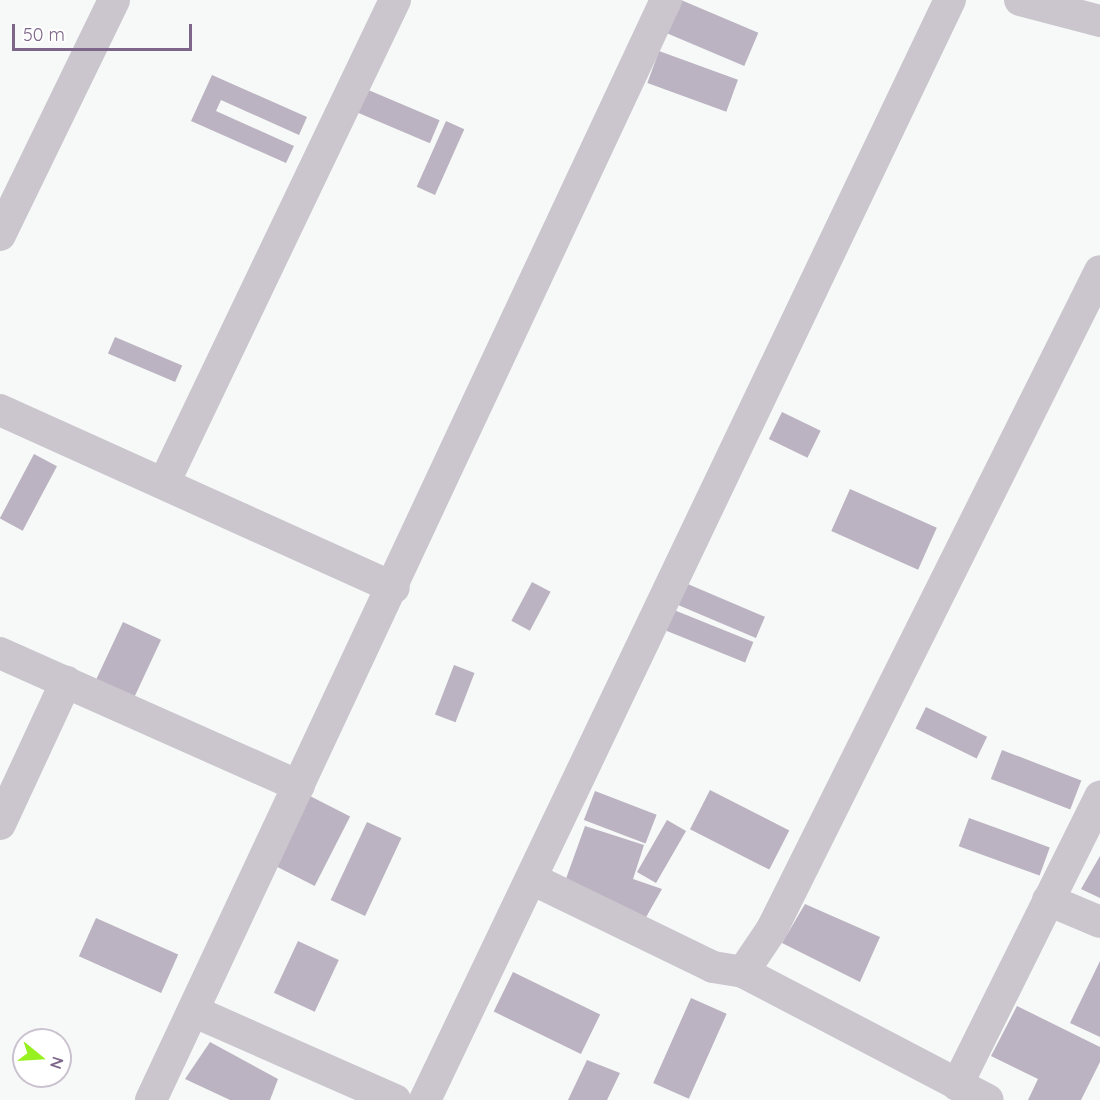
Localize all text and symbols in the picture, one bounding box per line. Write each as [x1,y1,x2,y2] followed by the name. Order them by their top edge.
[15,12,195,50] scale bar
[23,23,65,46] text: 50 m
[12,1028,72,1088] north arrow
[46,1054,69,1072] text: N

